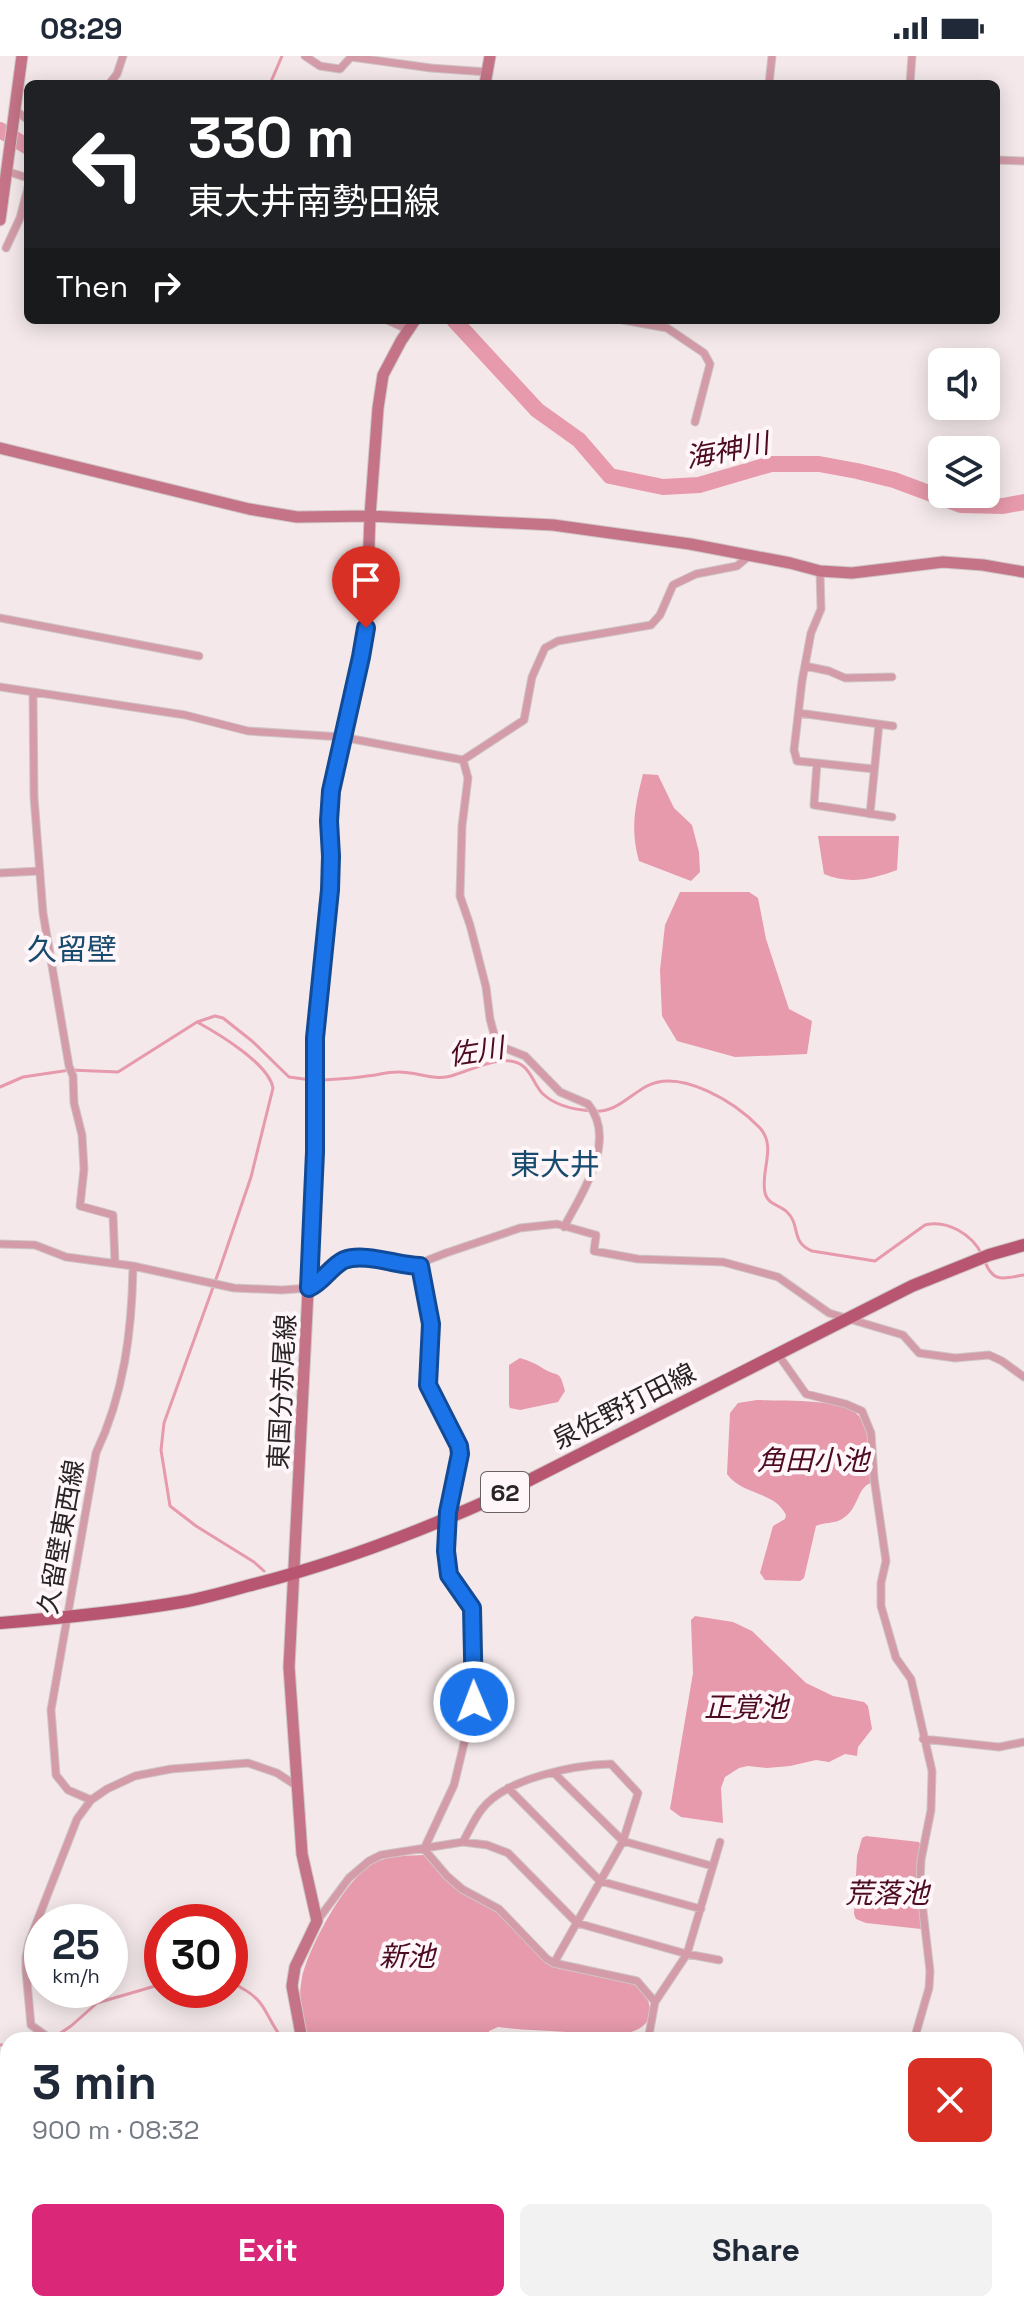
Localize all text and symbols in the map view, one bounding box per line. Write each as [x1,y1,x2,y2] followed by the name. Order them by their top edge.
[40,9,123,48] text: 08:29
[188,102,354,173] text: 330 m
[56,112,160,216] icon: left
[188,179,440,225] text: 東大井南勢田線
[144,264,188,308] icon: right
[56,267,128,306] text: Then
[928,348,1000,508] map controls
[928,348,1000,420] button: sound
[682,424,775,476] water label: 海神川
[928,436,1000,508] button: layers
[332,546,400,628] pin
[344,558,388,602] icon: arrive
[27,930,117,969] district label: 久留壁
[446,1028,509,1073] water label: 佐川
[510,1145,600,1184] district label: 東大井
[261,1313,303,1471] street label: 東国分赤尾線
[547,1355,701,1457] street label: 泉佐野打田線
[757,1442,872,1478] water label: 角田小池
[31,1457,91,1617] street label: 久留壁東西線
[481,1472,529,1512] road number: 62
[432,1660,516,1744] position arrow
[704,1689,791,1725] water label: 正覚池
[845,1875,932,1911] water label: 荒落池
[144,1904,248,2008] speed limit sign: 30
[52,1920,100,1971] text: 25
[379,1938,438,1974] water label: 新池
[52,1963,100,1989] text: km/h
[32,2052,157,2113] text: 3 min
[908,2058,992,2142] button: close
[32,2113,199,2147] text: 900 m · 08:32
[32,2204,504,2296] button: Exit
[520,2204,992,2296] button: Share

